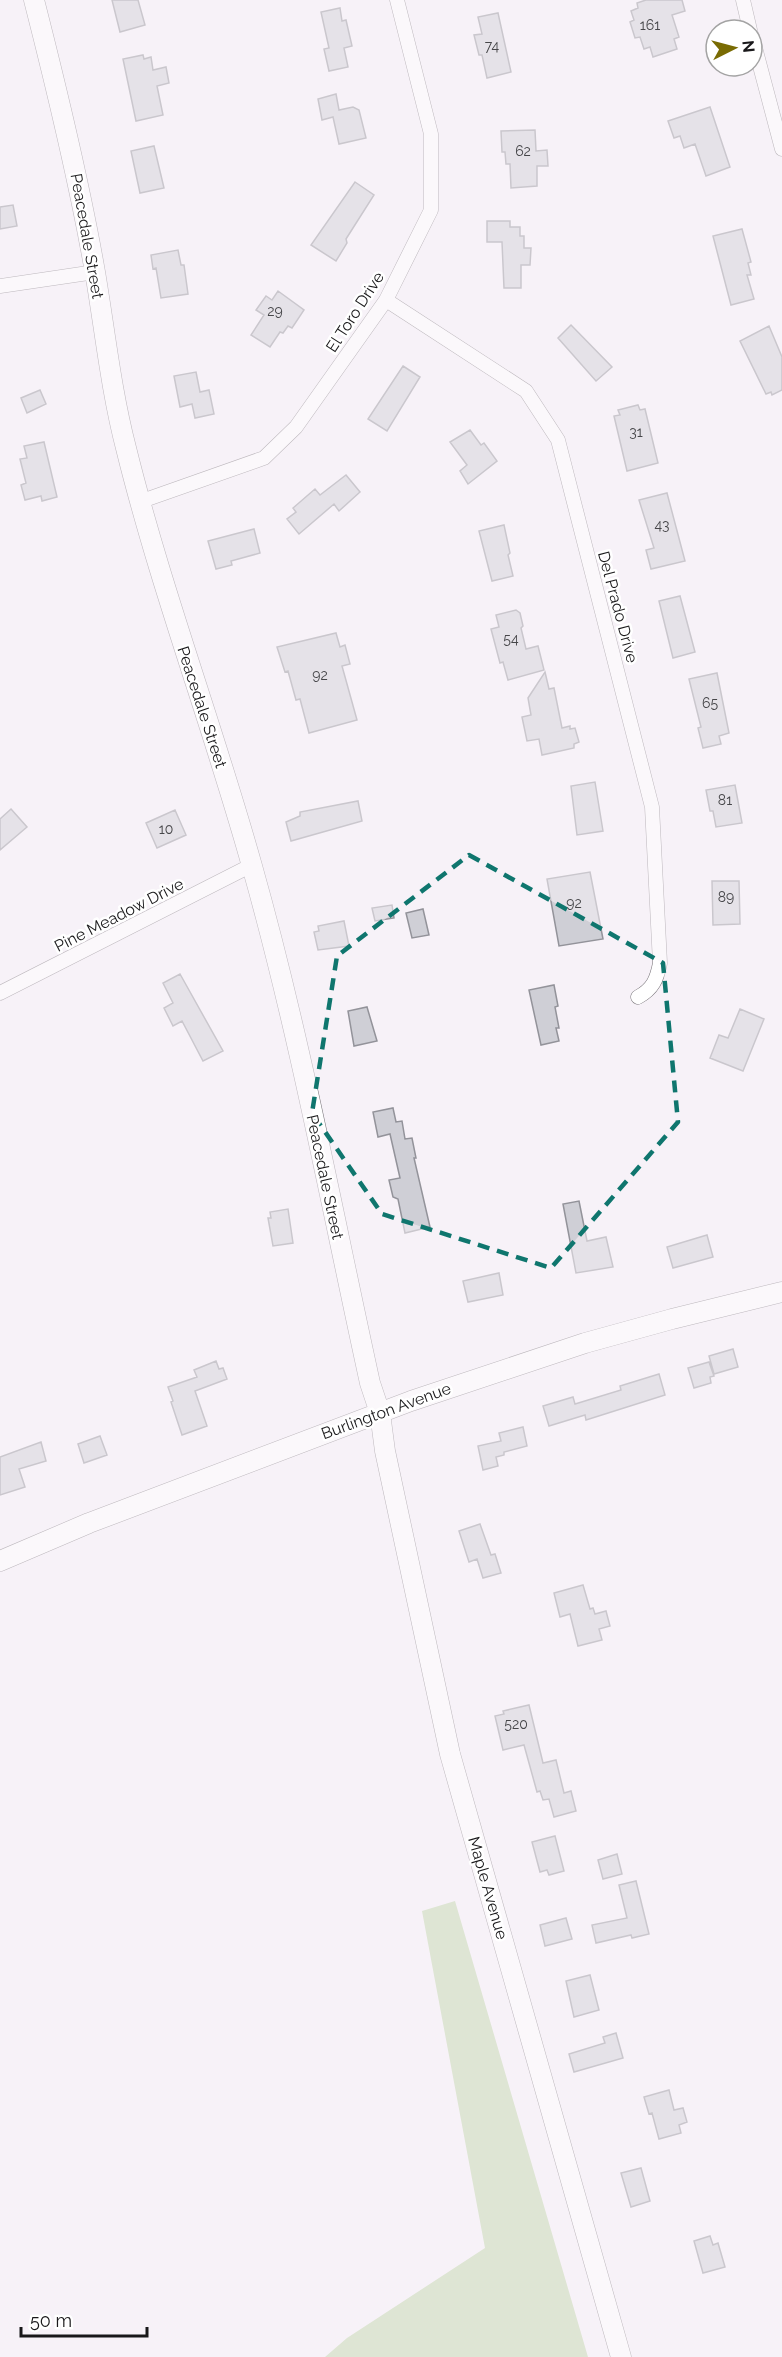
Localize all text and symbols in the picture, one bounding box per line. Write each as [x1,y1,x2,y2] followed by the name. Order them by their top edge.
[640,17,660,33] house number: 161
[704,18,764,78] north arrow
[485,38,500,54] house number: 74
[738,39,759,54] text: N
[515,143,531,159] house number: 62
[67,172,107,301] street label: Peacedale Street
[322,268,388,356] street label: El Toro Drive
[267,303,283,319] house number: 29
[629,424,643,440] house number: 31
[654,517,670,533] house number: 43
[594,549,642,665] street label: Del Prado Drive
[503,631,519,647] house number: 54
[173,644,231,771] street label: Peacedale Street
[312,667,328,683] house number: 92
[702,695,718,711] house number: 65
[718,792,732,808] house number: 81
[159,821,173,837] house number: 10
[51,874,187,956] street label: Pine Meadow Drive
[718,889,734,905] house number: 89
[566,895,582,911] house number: 92
[303,1113,348,1242] street label: Peacedale Street
[319,1379,453,1443] street label: Burlington Avenue
[504,1716,528,1732] house number: 520
[464,1834,512,1942] street label: Maple Avenue
[21,2300,147,2338] scale bar
[30,2310,72,2331] text: 50 m

